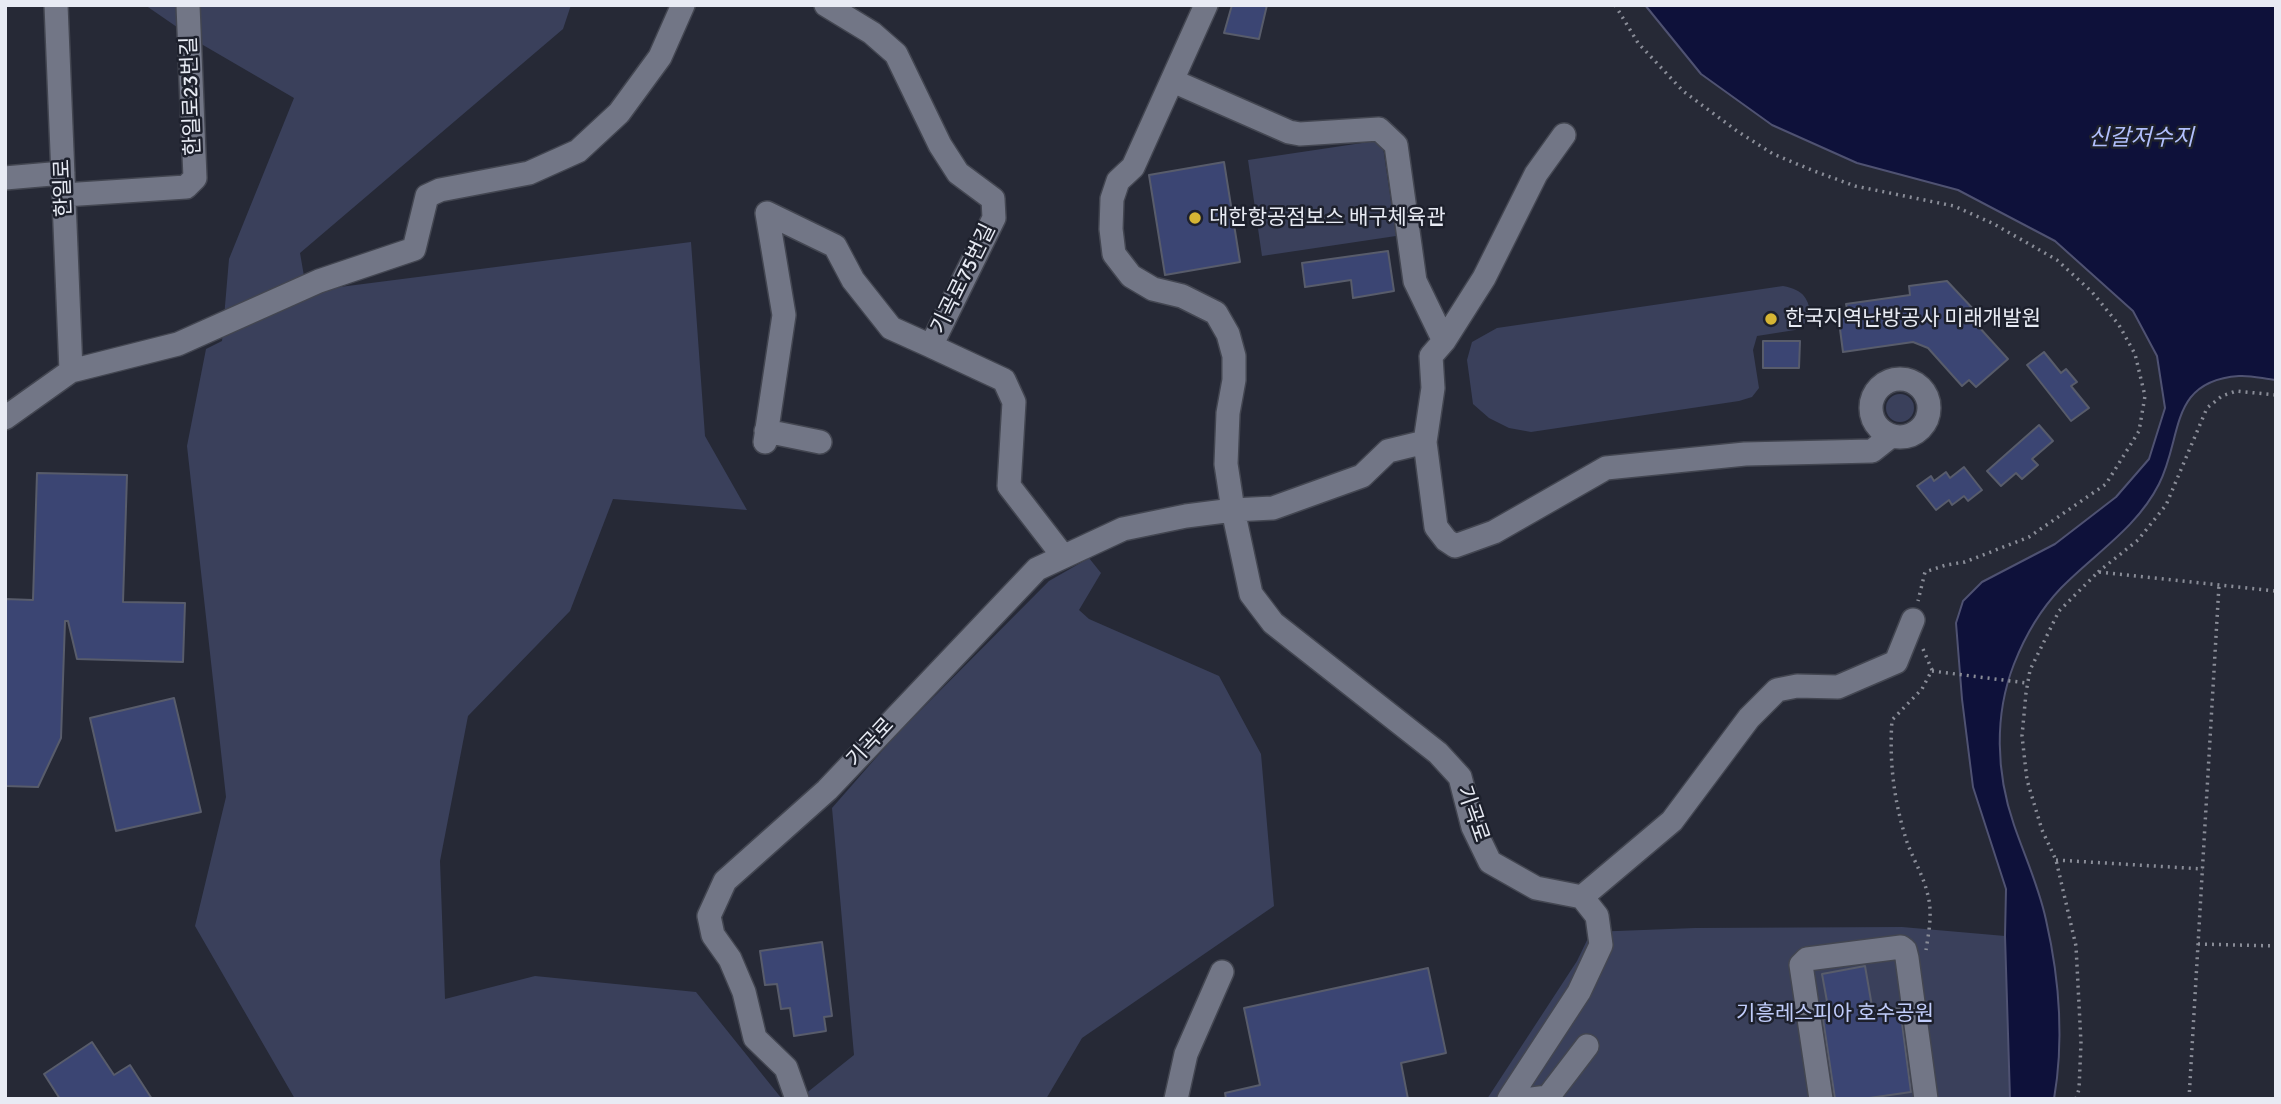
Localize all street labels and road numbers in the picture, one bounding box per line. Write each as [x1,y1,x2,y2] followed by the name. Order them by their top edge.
[177,36,207,156] street label: 한일로23번길
[50,159,78,217] street label: 한일로
[927,220,1001,338] street label: 기곡로75번길
[842,713,900,773] street label: 기곡로
[1451,782,1493,846] street label: 기곡로

